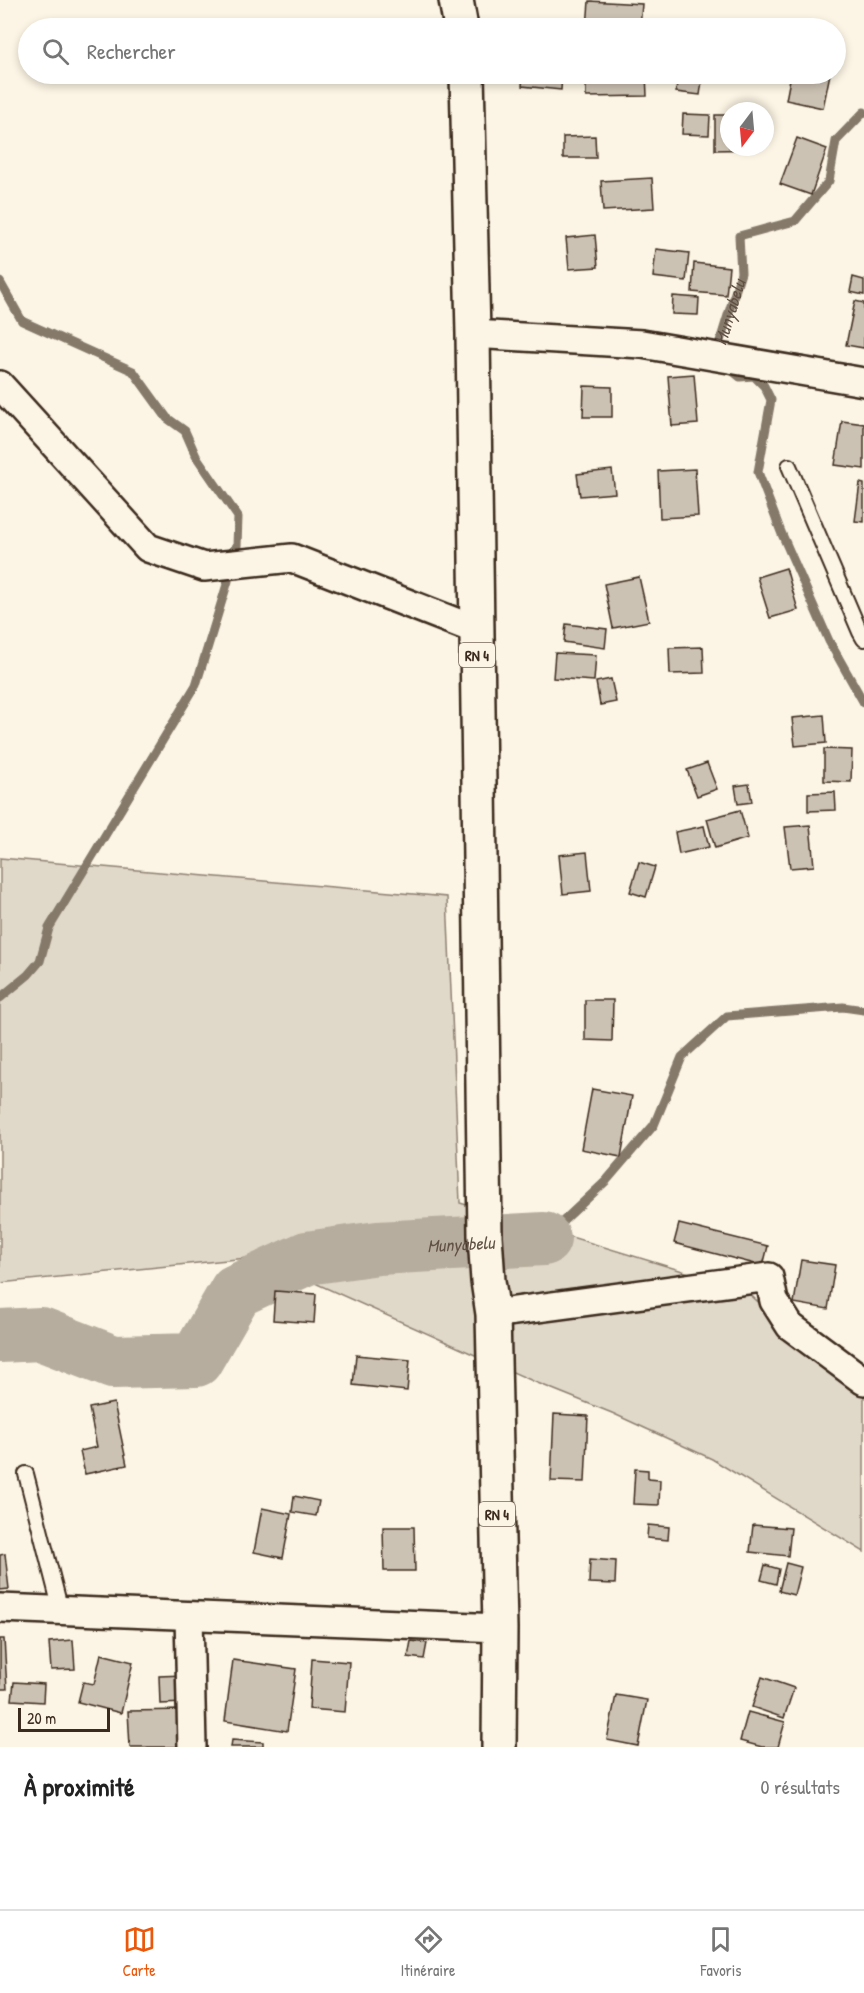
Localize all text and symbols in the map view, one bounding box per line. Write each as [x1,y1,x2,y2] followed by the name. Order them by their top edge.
[18,18,846,84] search box
[39,35,72,68] icon: search
[87,36,176,66] text: Rechercher
[720,102,774,156] north arrow
[707,274,751,348] water label: Munyabelu
[459,643,495,667] road number: RN 4
[427,1229,497,1258] water label: Munyabelu
[479,1502,515,1526] road number: RN 4
[18,1705,110,1732] scale bar
[27,1707,56,1729] text: 20 m
[24,1769,135,1804] text: À proximité
[760,1773,840,1800] text: 0 résultats
[122,1923,156,1981] tab: Carte
[401,1923,456,1981] tab: Itinéraire
[700,1923,741,1981] tab: Favoris

